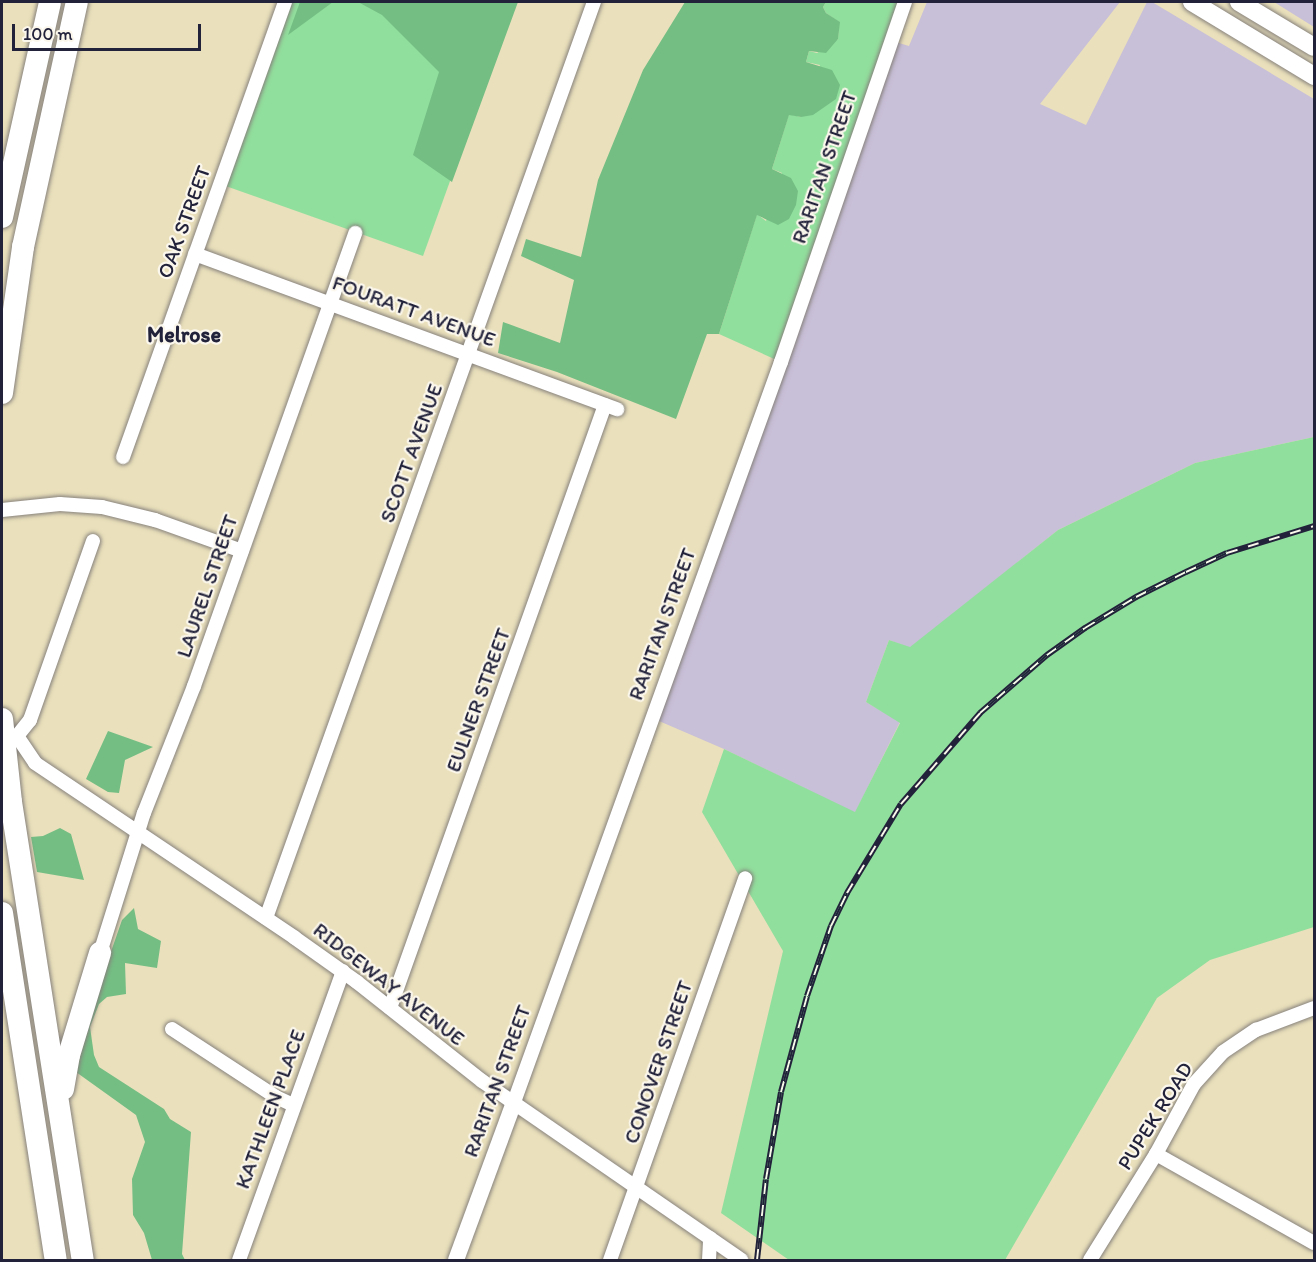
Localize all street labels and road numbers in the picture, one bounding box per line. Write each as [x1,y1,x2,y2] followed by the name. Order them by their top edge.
[786,87,862,247] street label: RARITAN STREET
[152,162,216,282] street label: OAK STREET
[329,270,499,352] street label: FOURATT AVENUE
[374,380,448,526] street label: SCOTT AVENUE
[171,511,243,661] street label: LAUREL STREET
[623,544,701,704] street label: RARITAN STREET
[440,625,516,775] street label: EULNER STREET
[308,917,470,1051] street label: RIDGEWAY AVENUE
[618,977,698,1147] street label: CONOVER STREET
[458,1001,536,1161] street label: RARITAN STREET
[230,1026,310,1192] street label: KATHLEEN PLACE
[1112,1057,1198,1175] street label: PUPEK ROAD

